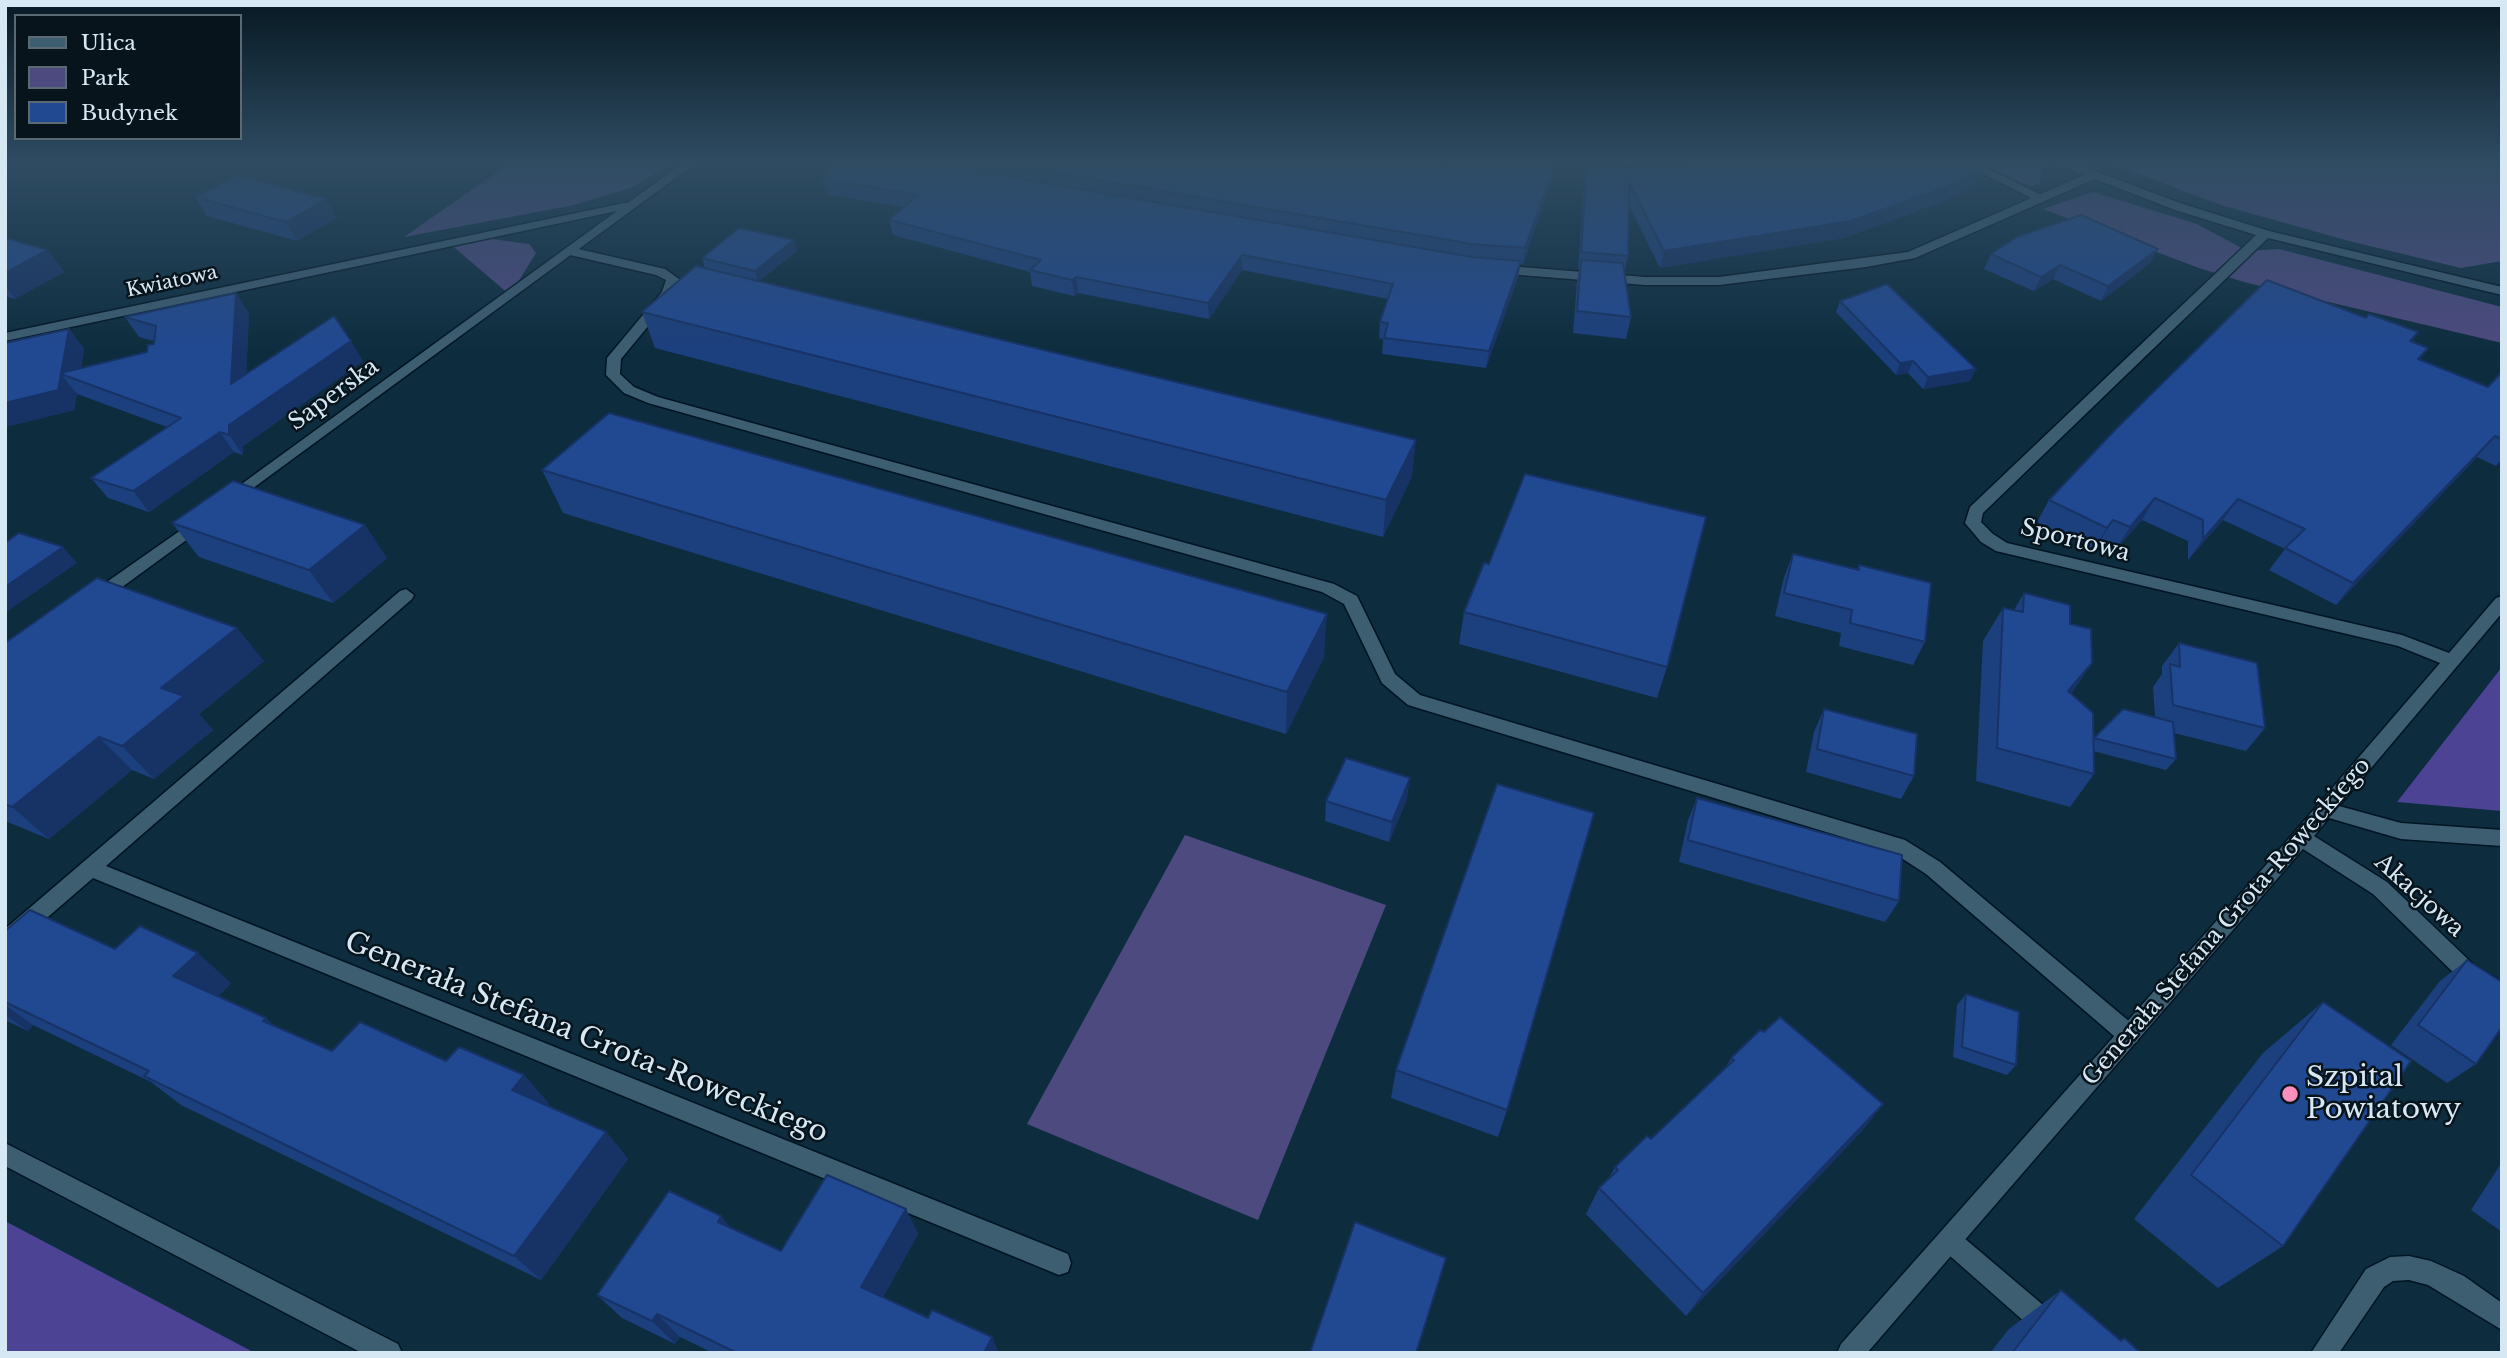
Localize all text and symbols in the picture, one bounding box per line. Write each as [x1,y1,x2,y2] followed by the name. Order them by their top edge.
[14,14,242,140] legend
[81,30,136,56] text: Ulica
[81,65,130,91] text: Park
[81,100,178,126] text: Budynek
[124,261,220,303] street label: Kwiatowa
[284,353,384,437] street label: Saperska
[2017,514,2133,568] street label: Sportowa
[2077,752,2377,1092] street label: Generała Stefana Grota-Roweckiego
[2369,849,2469,943] street label: Akacjowa
[340,925,832,1151] street label: Generała Stefana Grota-Roweckiego
[2306,1061,2461,1127] place label: Szpital Powiatowy
[2280,1084,2300,1104] marker: Szpital Powiatowy

